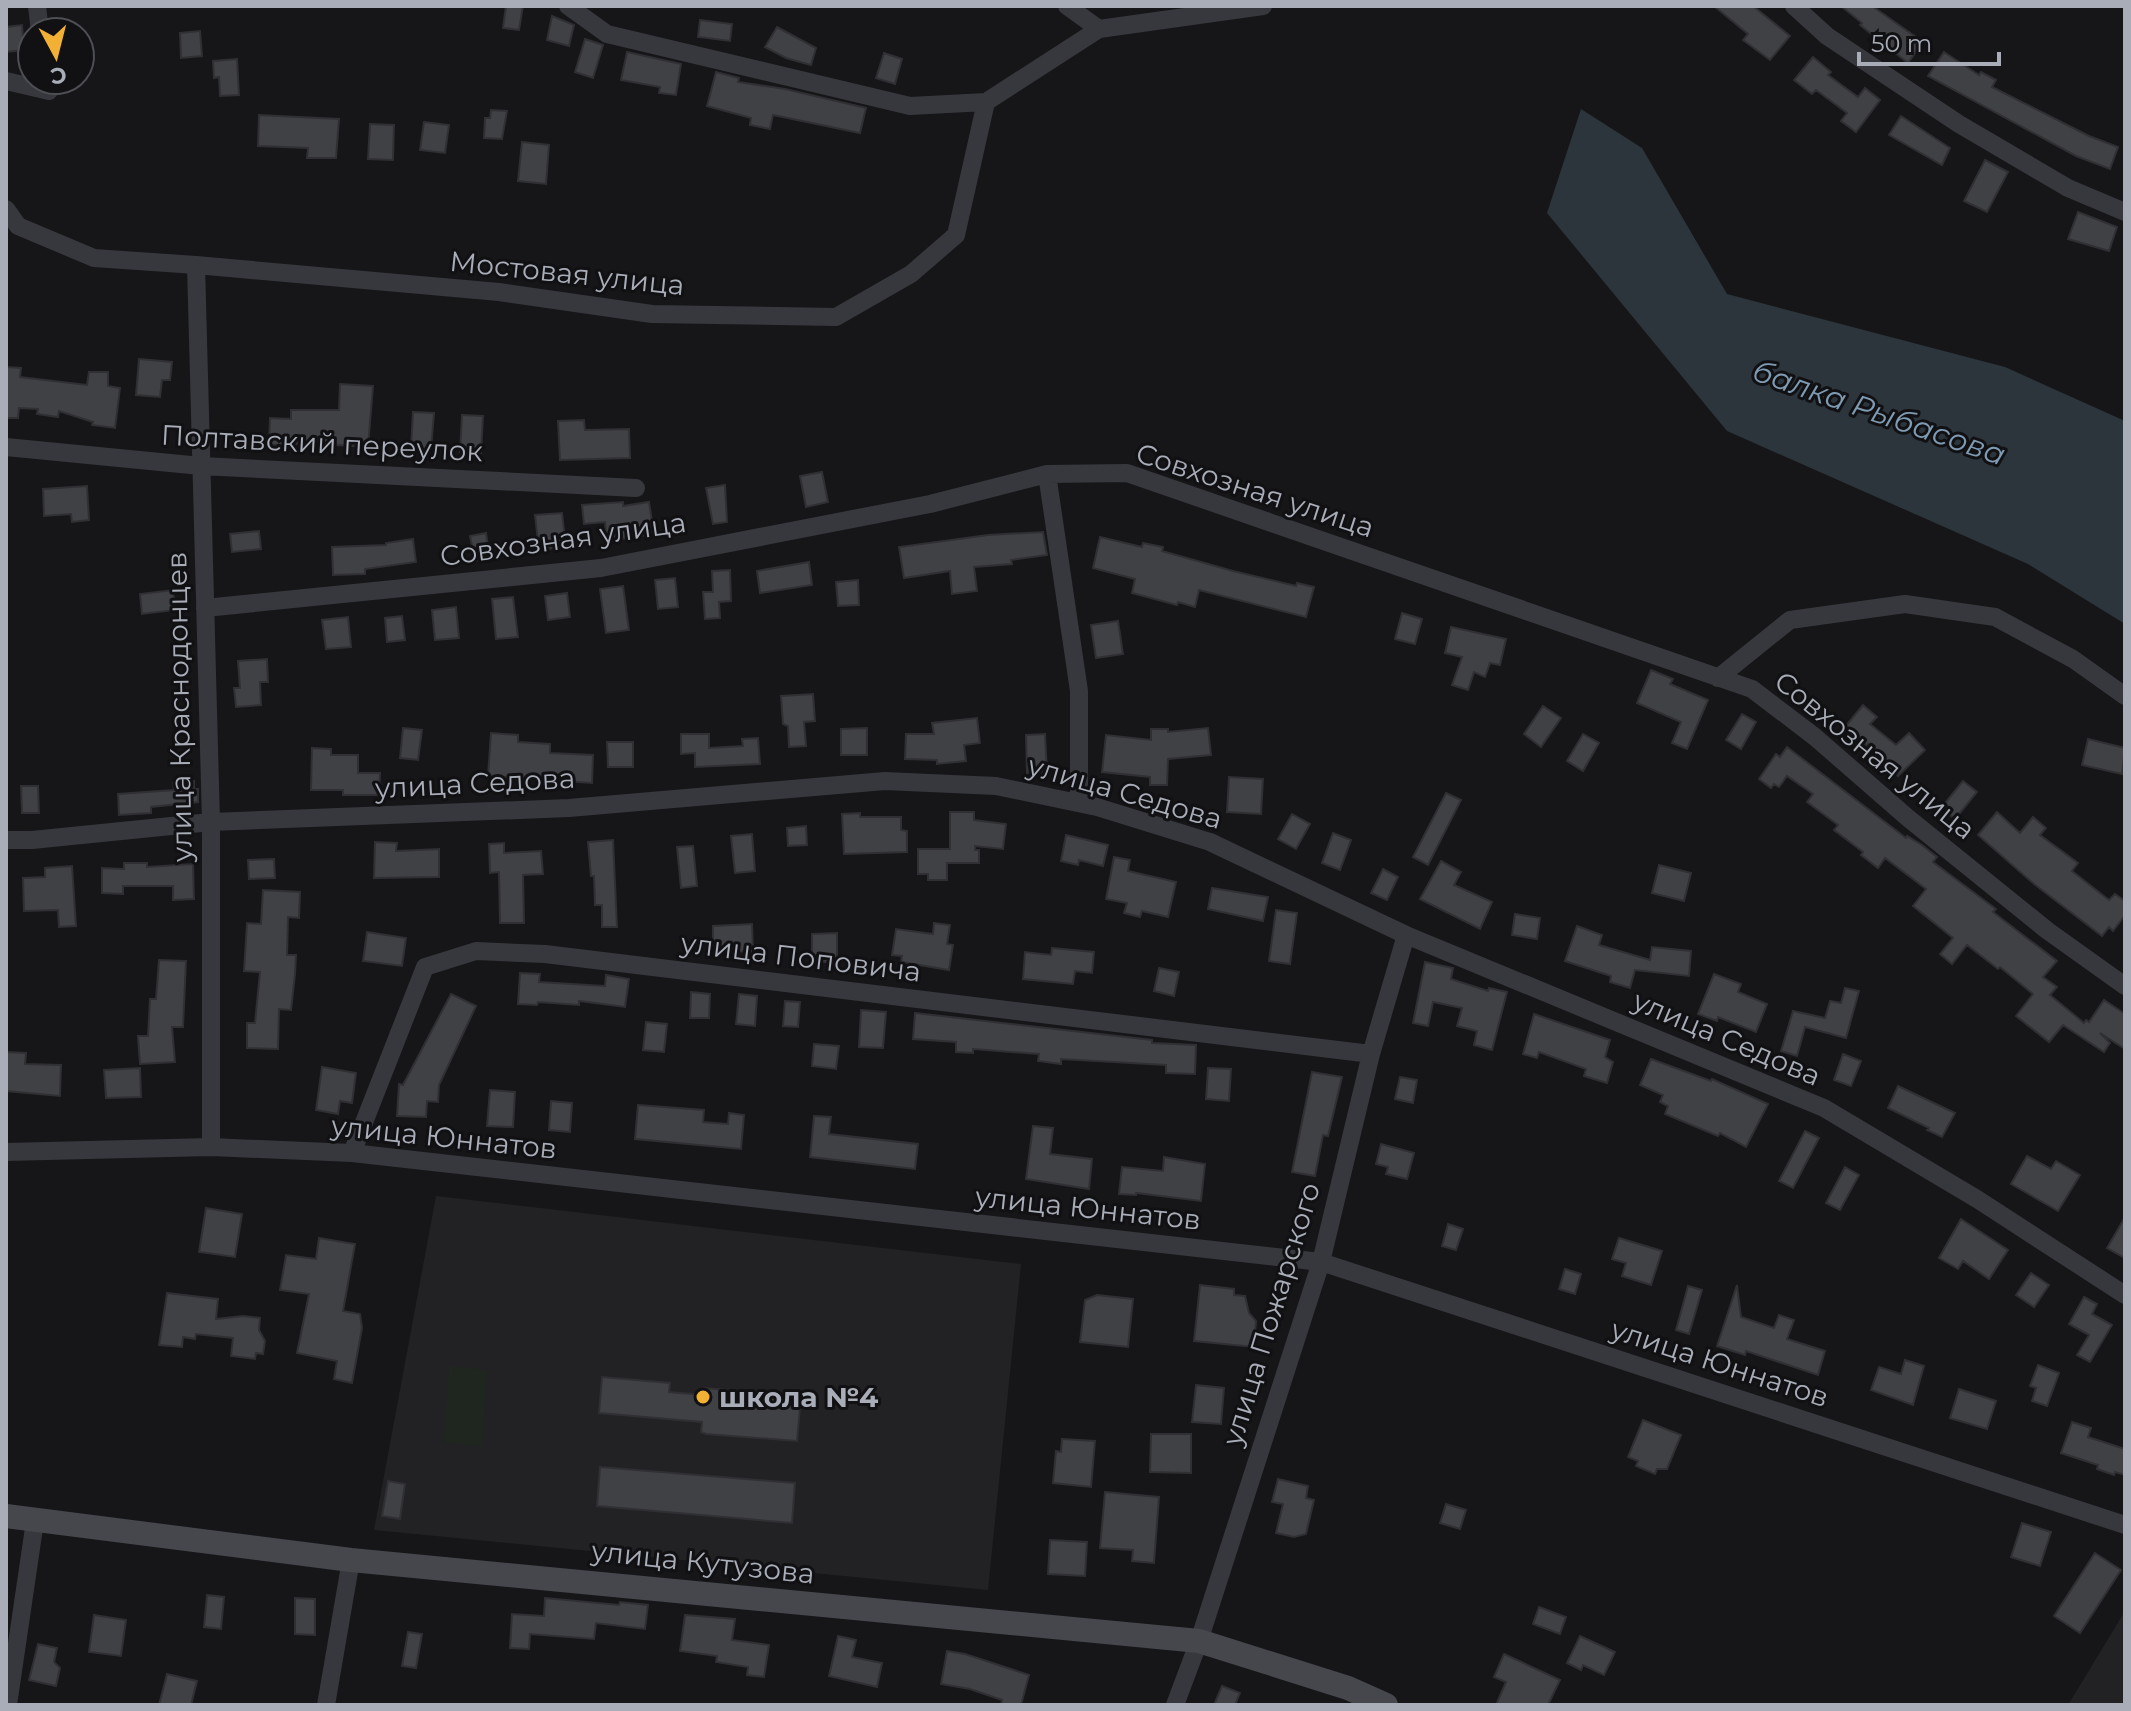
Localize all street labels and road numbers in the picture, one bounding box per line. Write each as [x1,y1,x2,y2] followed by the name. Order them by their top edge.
[448,244,686,302] street label: Мостовая улица
[160,418,484,468] street label: Полтавский переулок
[1132,435,1378,545] street label: Совхозная улица
[438,505,688,573] street label: Совхозная улица
[159,552,199,863] street label: улица Краснодонцев
[1768,664,1982,846] street label: Совхозная улица
[1023,748,1226,836] street label: улица Седова
[373,761,576,805] street label: улица Седова
[678,925,923,989] street label: улица Поповича
[1627,983,1826,1093] street label: улица Седова
[328,1108,559,1166] street label: улица Юннатов
[1214,1178,1327,1451] street label: улица Пожарского
[972,1179,1203,1237] street label: улица Юннатов
[1606,1311,1833,1414] street label: улица Юннатов
[589,1533,816,1591] street label: улица Кутузова

